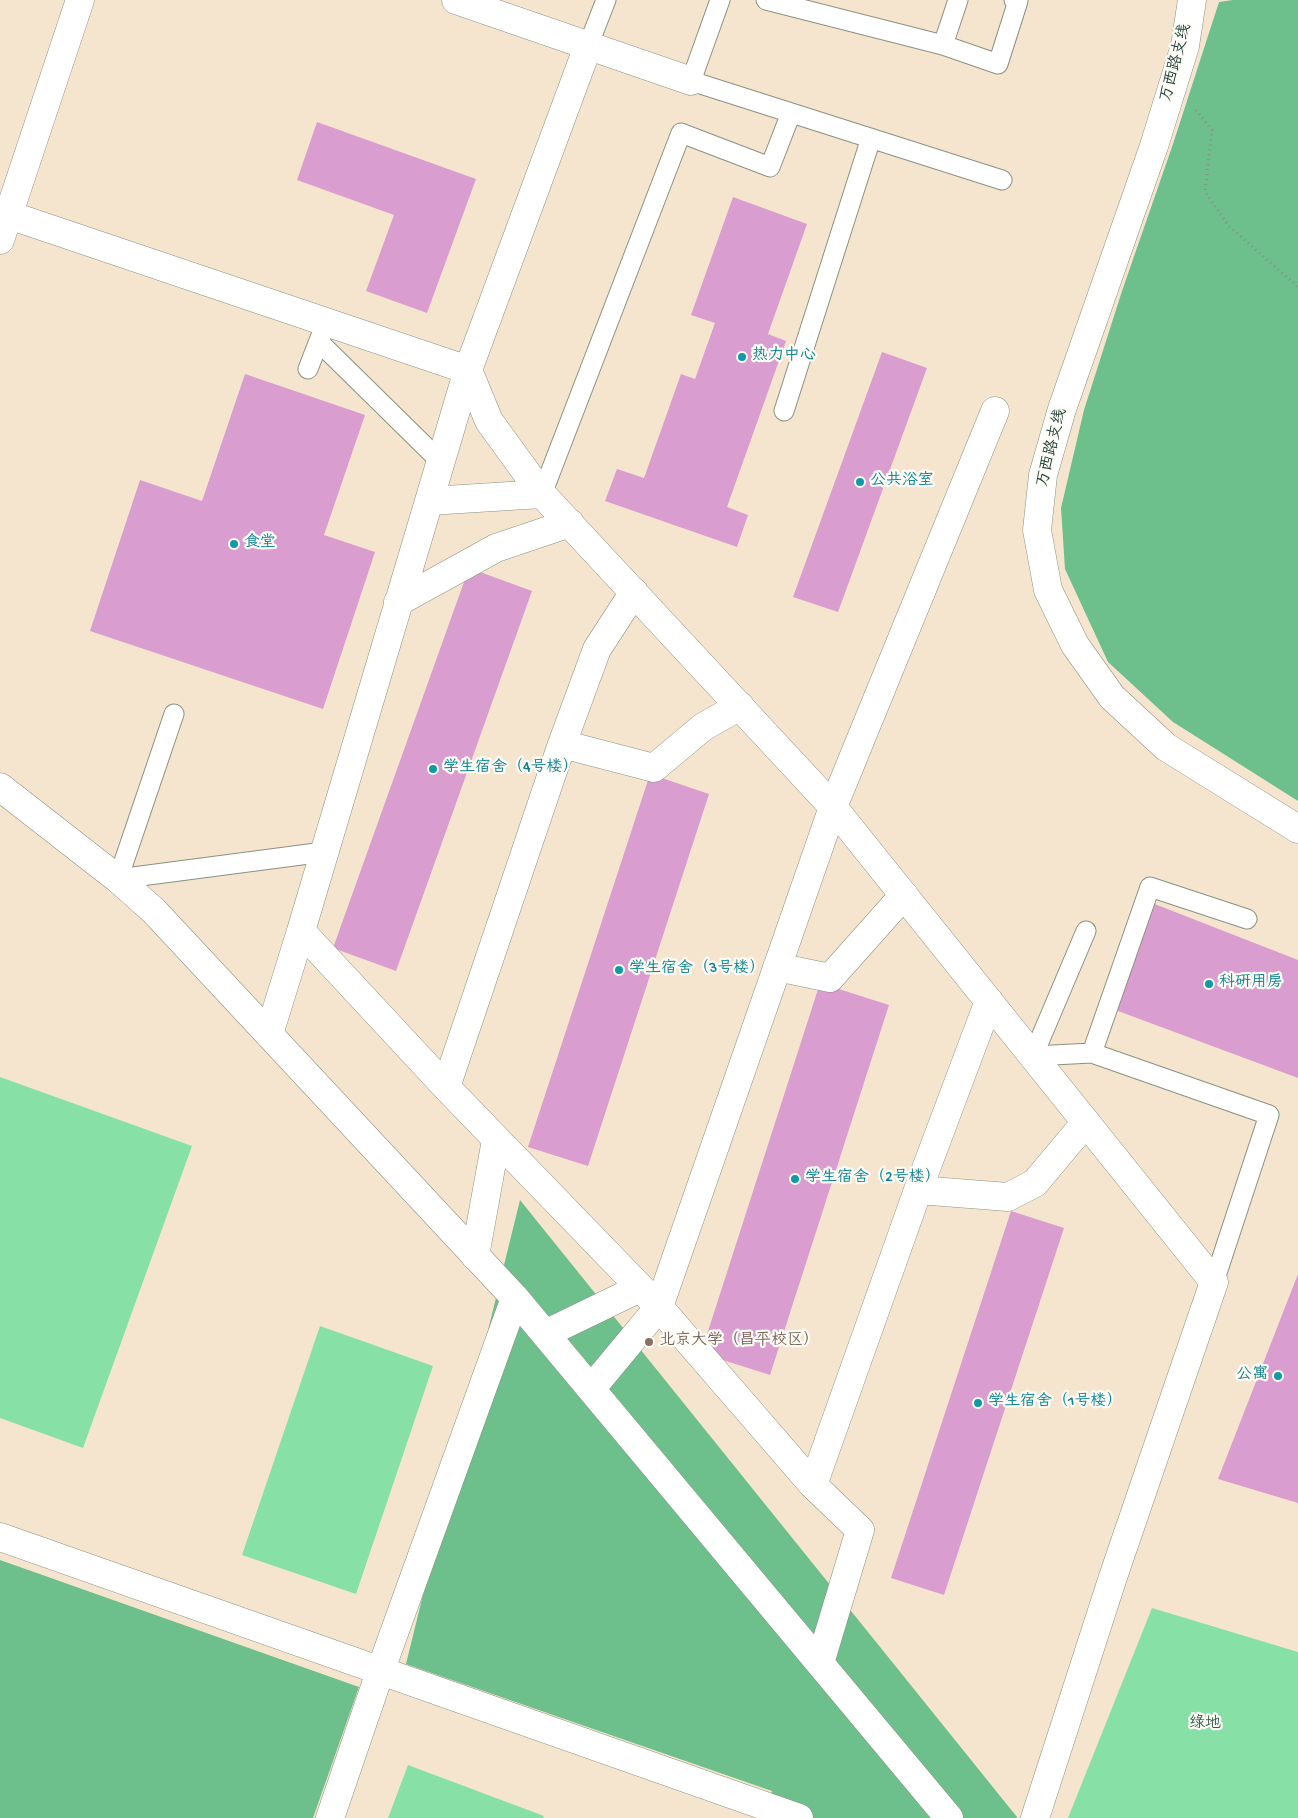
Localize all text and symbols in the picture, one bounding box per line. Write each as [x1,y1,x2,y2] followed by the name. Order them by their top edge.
[1157,22,1197,104] street label: 万西路支线
[752,347,816,367] place label: 热力中心
[736,351,748,363] marker: 热力中心
[1034,407,1072,489] street label: 万西路支线
[870,472,934,492] place label: 公共浴室
[854,476,866,488] marker: 公共浴室
[244,534,276,554] place label: 食堂
[228,538,240,550] marker: 食堂
[443,759,579,779] place label: 学生宿舍（4号楼）
[427,763,439,775] marker: 学生宿舍（4号楼）
[629,960,765,980] place label: 学生宿舍（3号楼）
[613,964,625,976] marker: 学生宿舍（3号楼）
[1219,974,1283,994] place label: 科研用房
[1203,978,1215,990] marker: 科研用房
[805,1169,941,1189] place label: 学生宿舍（2号楼）
[789,1173,801,1185] marker: 学生宿舍（2号楼）
[659,1332,819,1352] place label: 北京大学（昌平校区）
[643,1336,655,1348] marker: 北京大学（昌平校区）
[1236,1366,1268,1386] place label: 公寓
[1272,1370,1284,1382] marker: 公寓
[988,1393,1122,1413] place label: 学生宿舍（1号楼）
[972,1397,984,1409] marker: 学生宿舍（1号楼）
[1189,1715,1221,1735] park label: 绿地

